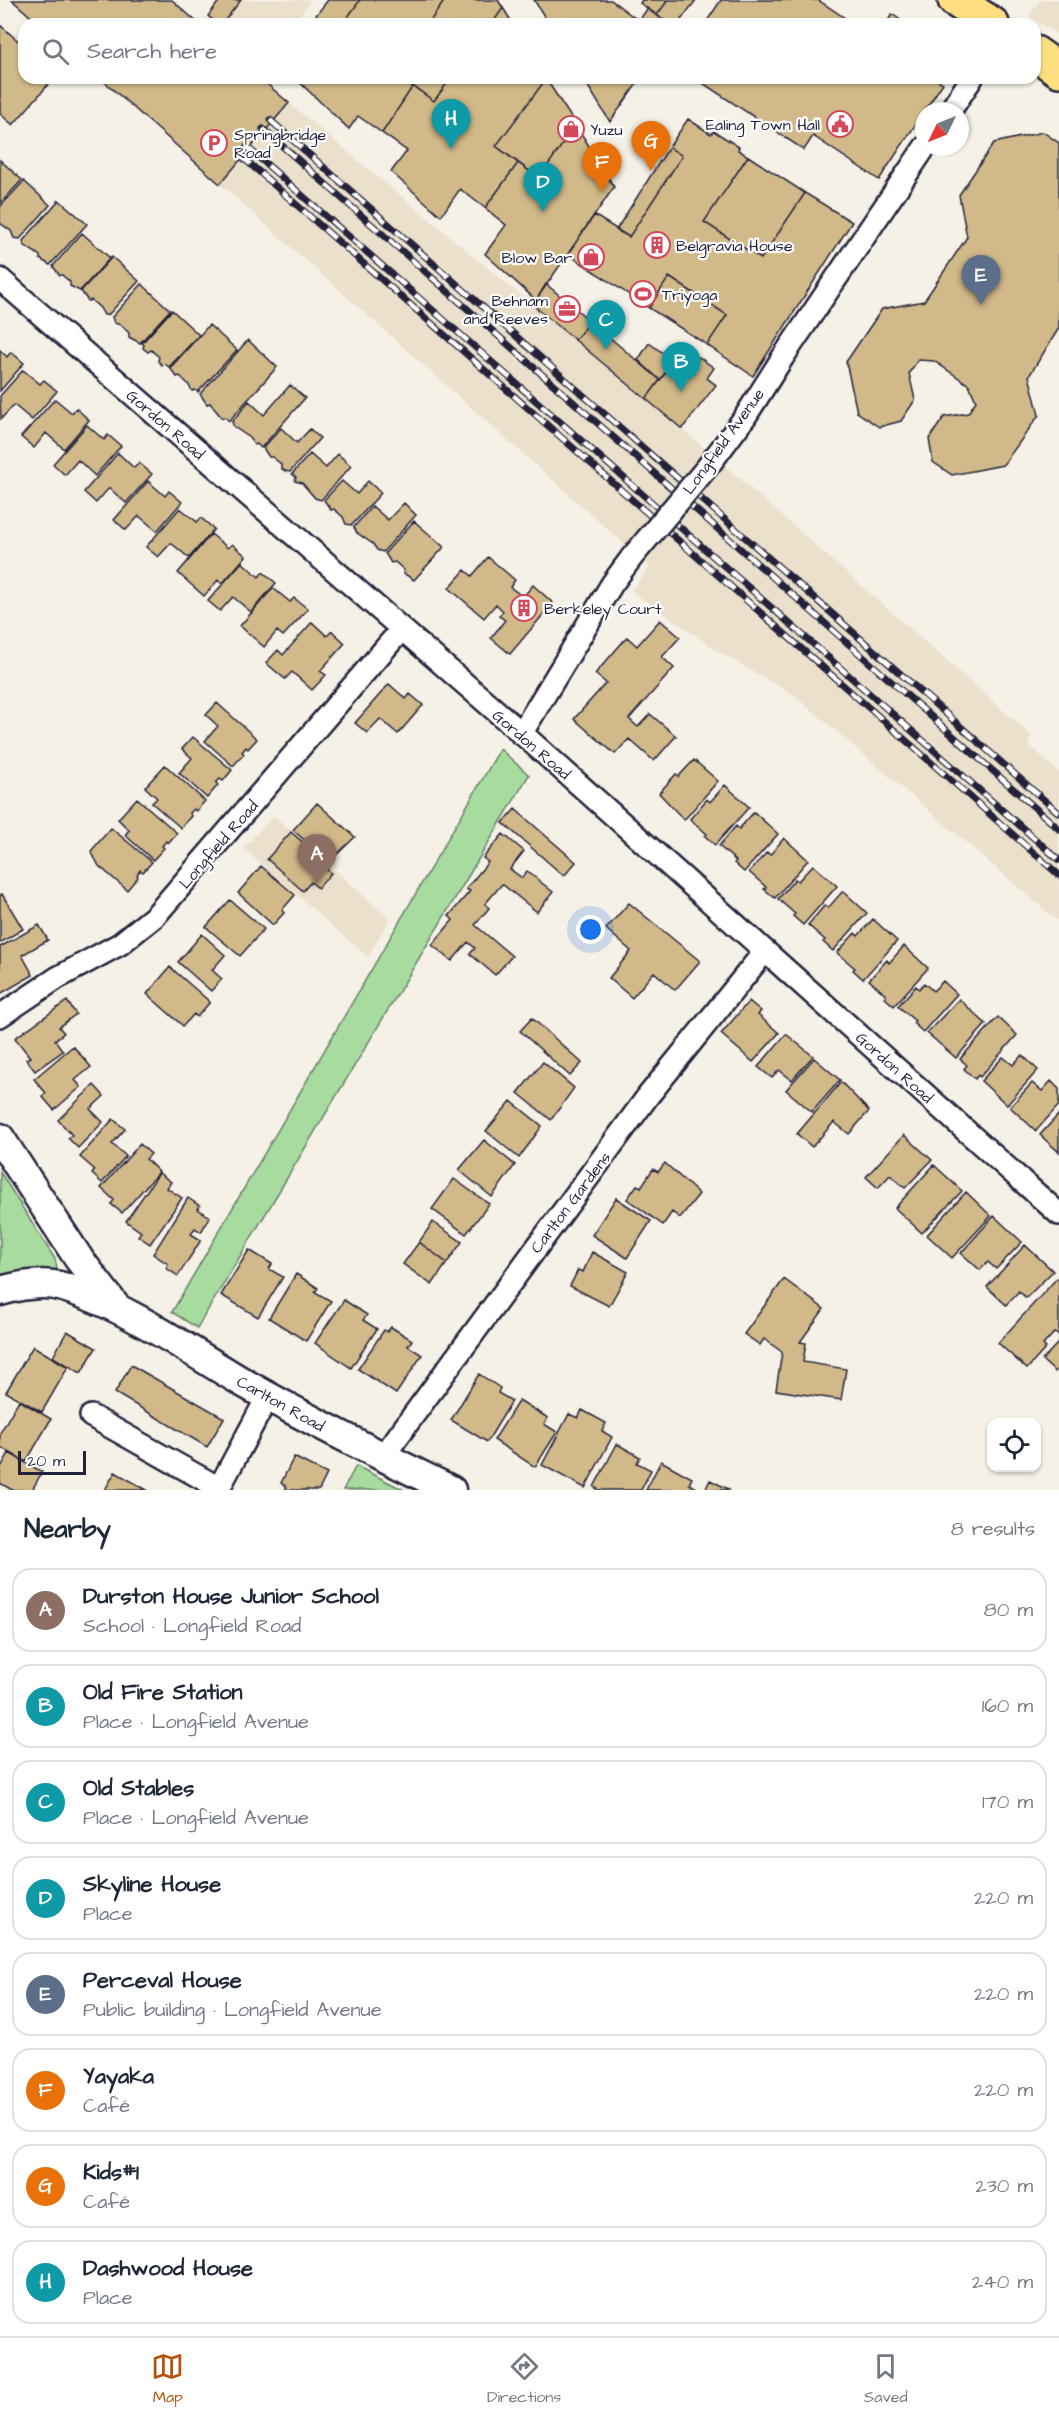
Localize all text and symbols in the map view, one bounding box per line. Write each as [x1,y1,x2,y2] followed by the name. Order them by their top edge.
[18,18,1041,84] search box
[39,35,72,68] icon: search
[87,36,217,67] text: Search here
[432,100,470,149] pin: H
[915,102,969,156] north arrow
[825,109,855,139] public building icon: Ealing Town Hall
[556,114,586,144] shop icon: Yuzu
[706,114,820,137] place label: Ealing Town Hall
[590,119,623,141] place label: Yuzu
[632,122,670,171] pin: G
[234,124,326,164] place label: Springbridge Road
[199,128,229,158] parking icon: Springbridge Road
[582,142,622,192] pin: F
[524,162,562,212] pin: D
[642,230,672,260] building icon: Belgravia House
[676,235,793,258] place label: Belgravia House
[576,242,606,272] shop icon: Blow Bar
[501,247,572,269] place label: Blow Bar
[962,256,1000,305] pin: E
[628,279,658,309] sports icon: Triyoga
[662,284,717,307] place label: Triyoga
[464,290,549,330] place label: Behnam and Reeves
[552,294,582,324] office icon: Behnam and Reeves
[586,300,626,350] pin: C
[662,342,700,392] pin: B
[678,384,771,500] street label: Longfield Avenue
[121,385,209,465] street label: Gordon Road
[509,593,539,623] building icon: Berkeley Court
[544,598,662,621] place label: Berkeley Court
[487,705,575,785] street label: Gordon Road
[174,796,264,894] street label: Longfield Road
[298,834,336,884] pin: A
[576,915,605,944] your location
[851,1027,938,1108] street label: Gordon Road
[525,1147,616,1258] street label: Carlton Gardens
[233,1371,328,1437] street label: Carlton Road
[987,1418,1041,1472] map controls
[987,1418,1041,1472] button: locate
[18,1448,86,1476] scale bar
[27,1450,65,1472] text: 20 m
[24,1511,111,1547] text: Nearby
[951,1515,1035,1543] text: 8 results
[83,1581,379,1612] text: Durston House Junior School
[39,1596,52,1624] text: A
[984,1596,1033,1624] text: 80 m
[83,1612,301,1640] text: School · Longfield Road
[83,1677,243,1708] text: Old Fire Station
[38,1692,53,1720] text: B
[982,1692,1033,1720] text: 160 m
[83,1708,309,1736] text: Place · Longfield Avenue
[83,1773,194,1804] text: Old Stables
[38,1788,53,1816] text: C
[982,1788,1033,1816] text: 170 m
[83,1804,309,1832] text: Place · Longfield Avenue
[83,1869,221,1900] text: Skyline House
[39,1884,52,1912] text: D
[974,1884,1033,1912] text: 220 m
[83,1900,133,1928] text: Place
[83,1965,242,1996] text: Perceval House
[40,1980,51,2008] text: E
[974,1980,1033,2008] text: 220 m
[83,1996,381,2024] text: Public building · Longfield Avenue
[83,2061,154,2092] text: Yayaka
[39,2076,52,2104] text: F
[974,2076,1033,2104] text: 220 m
[83,2092,130,2120] text: Café
[83,2157,139,2188] text: Kids#1
[39,2172,52,2200] text: G
[975,2172,1033,2200] text: 230 m
[83,2188,130,2216] text: Café
[83,2253,253,2284] text: Dashwood House
[39,2268,52,2296] text: H
[972,2268,1033,2296] text: 240 m
[83,2284,133,2312] text: Place
[151,2350,184,2408] tab: Map
[487,2350,561,2408] tab: Directions
[864,2350,908,2408] tab: Saved

